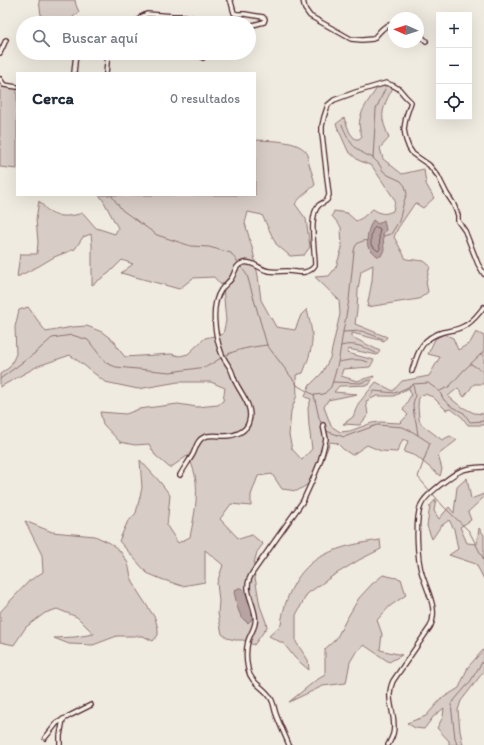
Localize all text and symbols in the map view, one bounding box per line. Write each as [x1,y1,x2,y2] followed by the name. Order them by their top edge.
[388,12,424,48] north arrow
[436,12,472,120] map controls
[436,12,472,48] button: +
[16,16,256,60] search box
[30,27,52,49] icon: search
[62,29,138,47] text: Buscar aquí
[436,48,472,84] button: −
[436,84,472,120] button: locate
[32,88,74,108] text: Cerca
[170,91,240,106] text: 0 resultados

